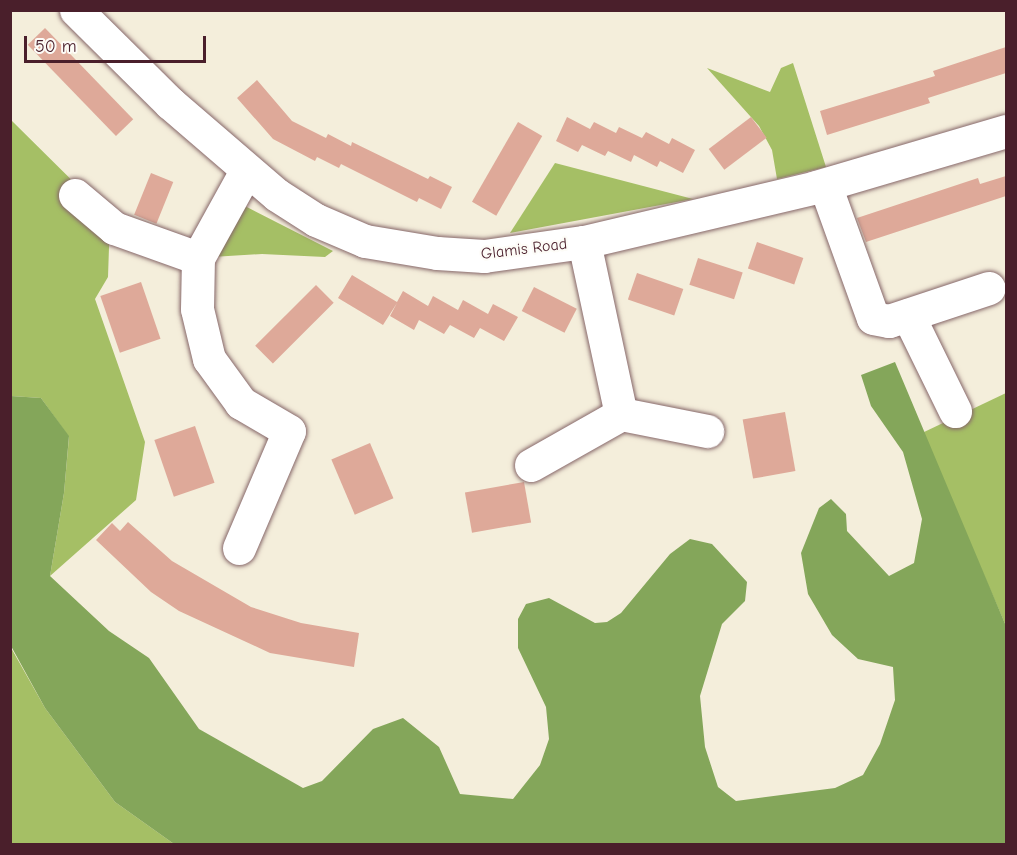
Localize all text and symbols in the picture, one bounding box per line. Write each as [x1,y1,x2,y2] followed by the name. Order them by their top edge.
[27,24,208,62] scale bar
[35,36,77,57] text: 50 m
[480,234,568,264] street label: Glamis Road

